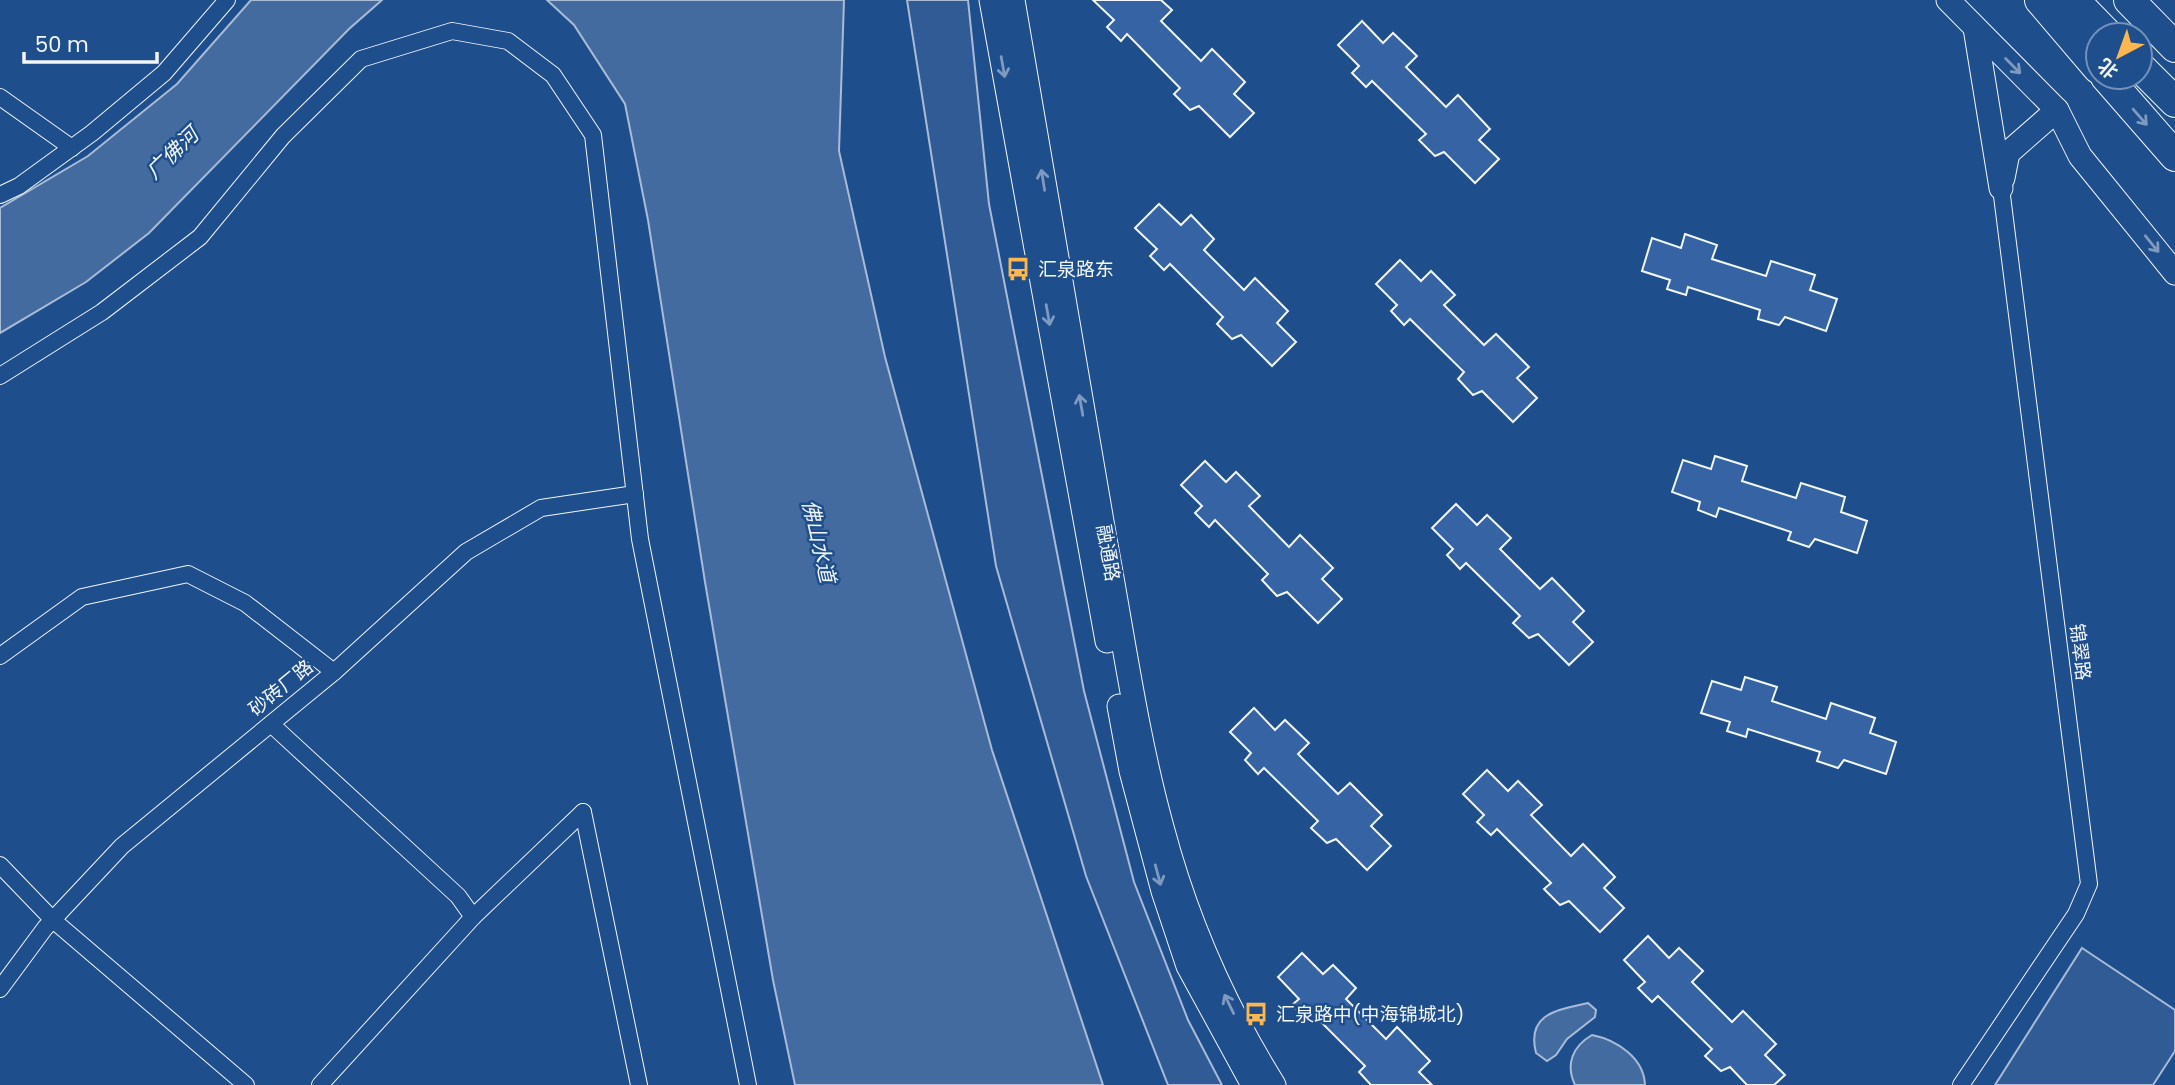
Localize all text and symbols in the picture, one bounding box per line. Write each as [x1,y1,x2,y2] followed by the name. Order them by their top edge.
[24,21,158,65] scale bar
[2084,21,2154,91] north arrow
[35,30,89,59] text: 50 m
[2092,52,2124,85] text: 北
[997,55,1010,78] one-way arrow
[2004,57,2021,74] one-way arrow
[2132,108,2148,126] one-way arrow
[139,118,208,185] water label: 广佛河
[1036,170,1049,192] one-way arrow
[2144,235,2160,253] one-way arrow
[1004,255,1032,283] bus stop icon: 汇泉路东
[1038,256,1114,283] place label: 汇泉路东
[1042,303,1055,326] one-way arrow
[1074,394,1087,417] one-way arrow
[795,497,843,588] water label: 佛山水道
[1090,523,1126,583] street label: 融通路
[2063,622,2097,682] street label: 锦翠路
[243,654,319,722] street label: 砂砖厂路
[1152,863,1165,885] one-way arrow
[1221,994,1235,1015] one-way arrow
[1242,1000,1270,1028] bus stop icon: 汇泉路中(中海锦城北)
[1276,1001,1464,1028] place label: 汇泉路中(中海锦城北)

